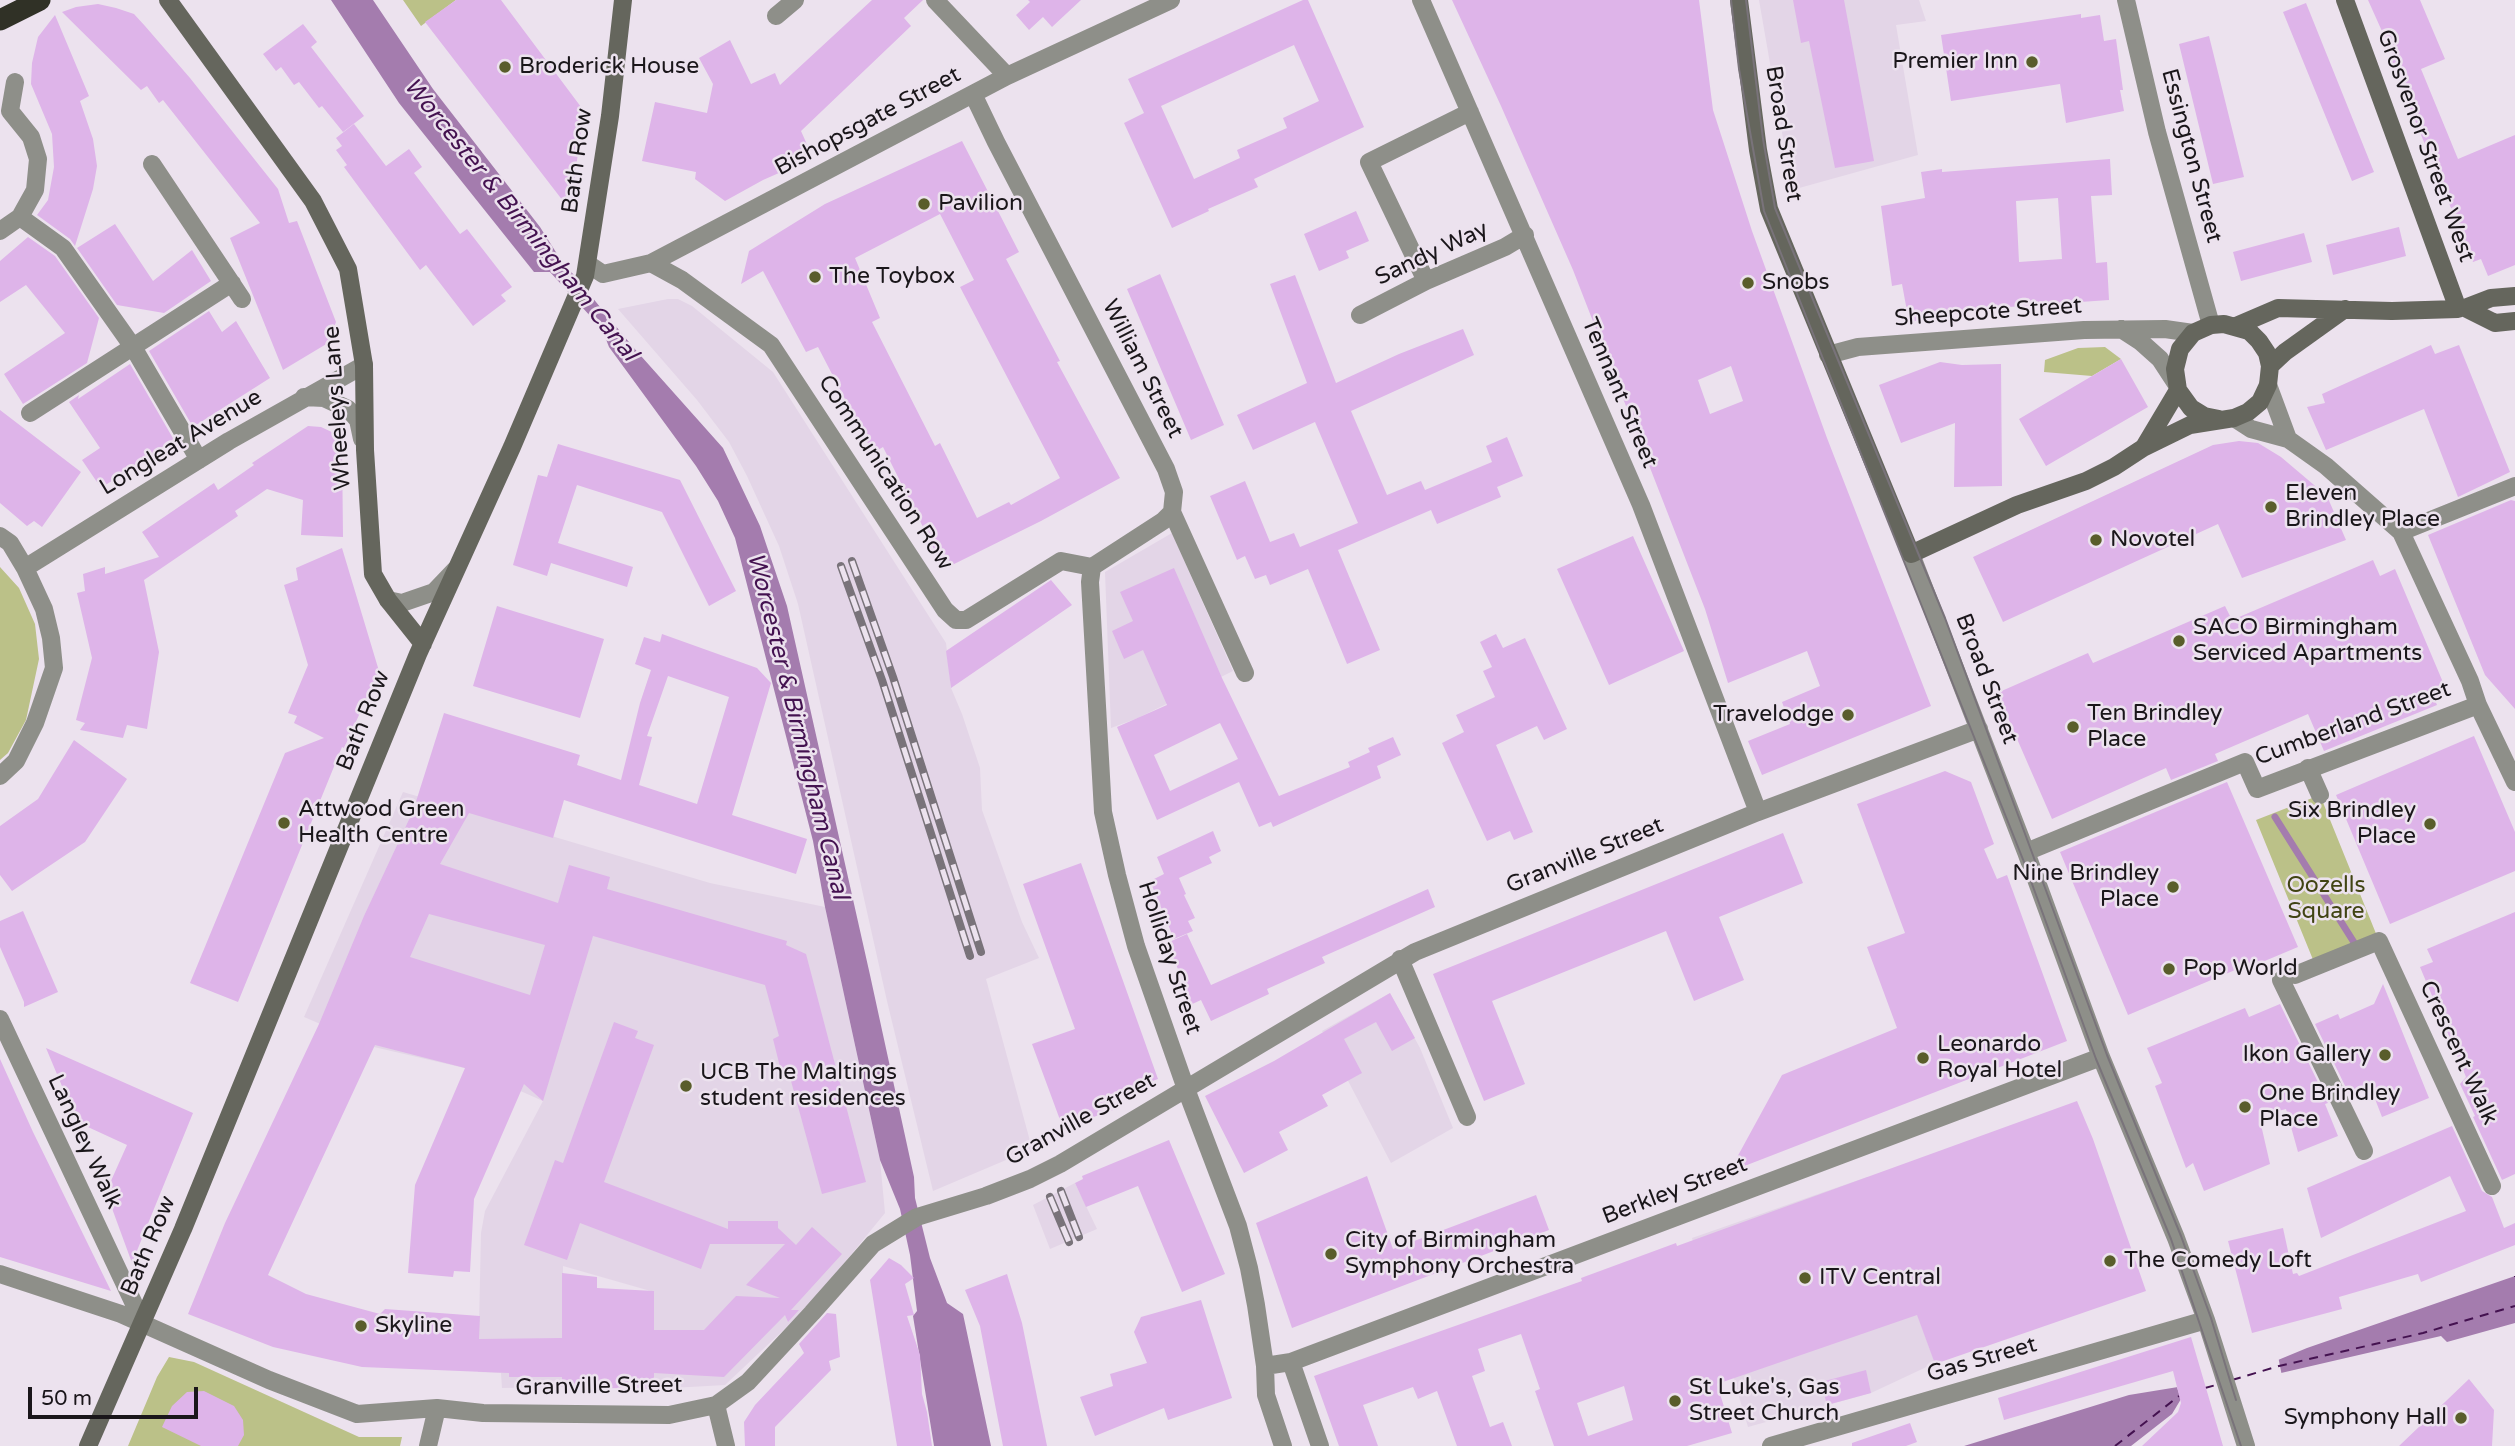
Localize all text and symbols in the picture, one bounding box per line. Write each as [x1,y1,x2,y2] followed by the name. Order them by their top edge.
[2370,26,2480,266] street label: Grosvenor Street West
[1892,48,2018,76] place label: Premier Inn
[519,53,699,81] place label: Broderick House
[2024,54,2040,70] marker: Premier Inn
[497,59,513,75] marker: Broderick House
[770,61,966,183] street label: Bishopsgate Street
[1759,64,1807,204] street label: Broad Street
[2154,66,2228,246] street label: Essington Street
[397,73,643,367] water label: Worcester & Birmingham Canal
[557,107,599,215] street label: Bath Row
[938,190,1023,218] place label: Pavilion
[916,196,932,212] marker: Pavilion
[1371,216,1493,292] street label: Sandy Way
[829,263,955,291] place label: The Toybox
[807,269,823,285] marker: The Toybox
[1762,269,1830,297] place label: Snobs
[1740,275,1756,291] marker: Snobs
[1893,293,2083,333] street label: Sheepcote Street
[1095,295,1189,443] street label: William Street
[1575,314,1663,472] street label: Tennant Street
[318,325,358,491] street label: Wheeleys Lane
[812,370,958,576] street label: Communication Row
[95,384,267,502] street label: Longleat Avenue
[2285,480,2440,534] place label: Eleven Brindley Place
[2263,499,2279,515] marker: Eleven Brindley Place
[2110,526,2195,554] place label: Novotel
[2088,532,2104,548] marker: Novotel
[740,550,854,902] water label: Worcester & Birmingham Canal
[1949,610,2023,748] street label: Broad Street
[2193,614,2422,668] place label: SACO Birmingham Serviced Apartments
[2171,633,2187,649] marker: SACO Birmingham Serviced Apartments
[331,667,397,775] street label: Bath Row
[2251,676,2455,772] street label: Cumberland Street
[2087,700,2222,754] place label: Ten Brindley Place
[1713,701,1834,729] place label: Travelodge
[1840,707,1856,723] marker: Travelodge
[2065,719,2081,735] marker: Ten Brindley Place
[298,796,465,850] place label: Attwood Green Health Centre
[2288,797,2416,851] place label: Six Brindley Place
[1502,812,1668,900] street label: Granville Street
[276,815,292,831] marker: Attwood Green Health Centre
[2422,816,2438,832] marker: Six Brindley Place
[2012,860,2159,914] place label: Nine Brindley Place
[2286,872,2366,926] park label: Oozells Square
[1131,878,1207,1038] street label: Holliday Street
[2165,879,2181,895] marker: Nine Brindley Place
[2183,955,2298,983] place label: Pop World
[2161,961,2177,977] marker: Pop World
[2413,977,2503,1129] street label: Crescent Walk
[1937,1031,2062,1085] place label: Leonardo Royal Hotel
[2242,1041,2371,1069] place label: Ikon Gallery
[2377,1047,2393,1063] marker: Ikon Gallery
[1915,1050,1931,1066] marker: Leonardo Royal Hotel
[700,1059,906,1113] place label: UCB The Maltings student residences
[1001,1067,1161,1173] street label: Granville Street
[41,1070,127,1214] street label: Langley Walk
[678,1078,694,1094] marker: UCB The Maltings student residences
[2259,1080,2400,1134] place label: One Brindley Place
[2237,1099,2253,1115] marker: One Brindley Place
[1599,1151,1751,1231] street label: Berkley Street
[116,1192,182,1300] street label: Bath Row
[1345,1227,1574,1281] place label: City of Birmingham Symphony Orchestra
[1323,1246,1339,1262] marker: City of Birmingham Symphony Orchestra
[2124,1247,2312,1275] place label: The Comedy Loft
[2102,1253,2118,1269] marker: The Comedy Loft
[1819,1264,1941,1292] place label: ITV Central
[1797,1270,1813,1286] marker: ITV Central
[375,1312,452,1340] place label: Skyline
[353,1318,369,1334] marker: Skyline
[1924,1331,2040,1389] street label: Gas Street
[32,1372,201,1416] scale bar
[515,1372,683,1402] street label: Granville Street
[1689,1374,1840,1428] place label: St Luke's, Gas Street Church
[41,1386,92,1411] text: 50 m
[1667,1393,1683,1409] marker: St Luke's, Gas Street Church
[2284,1404,2447,1432] place label: Symphony Hall
[2453,1410,2469,1426] marker: Symphony Hall

